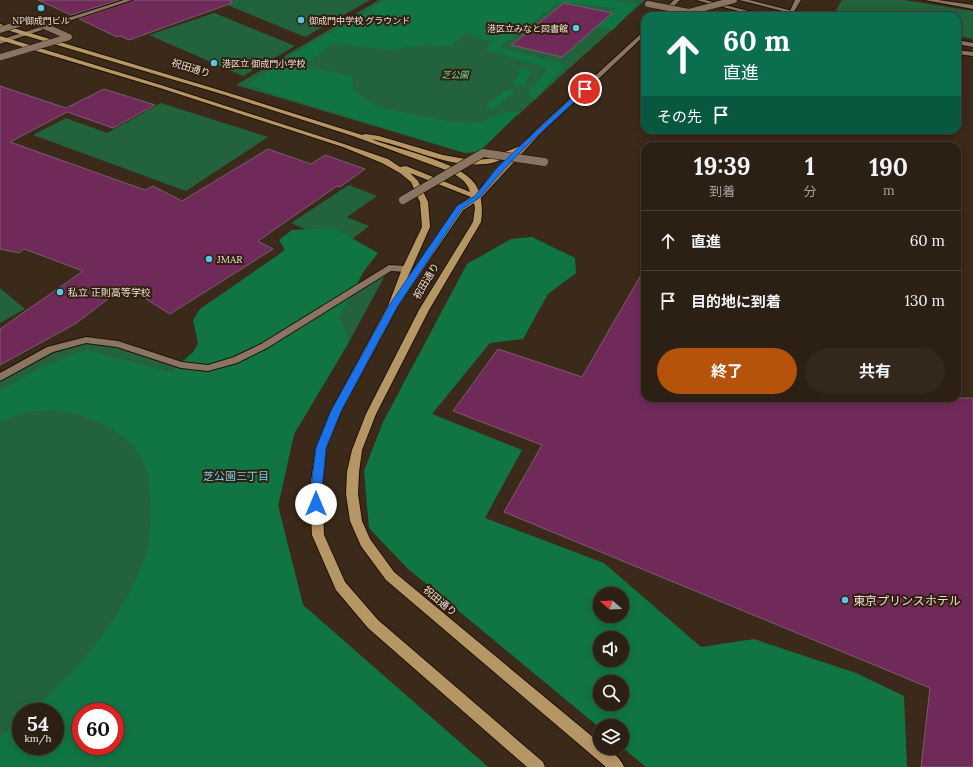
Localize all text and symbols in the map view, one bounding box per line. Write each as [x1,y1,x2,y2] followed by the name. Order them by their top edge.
[36,3,46,13] marker: NP御成門ビル
[12,15,70,26] place label: NP御成門ビル
[296,15,306,25] marker: 御成門中学校 グラウンド
[309,15,410,26] place label: 御成門中学校 グラウンド
[487,23,568,34] place label: 港区立みなと図書館
[571,23,581,33] marker: 港区立みなと図書館
[723,23,790,59] text: 60 m
[657,28,709,80] icon: ahead
[170,56,212,80] street label: 祝田通り
[209,58,219,68] marker: 港区立 御成門小学校
[222,58,305,69] place label: 港区立 御成門小学校
[723,61,759,84] text: 直進
[441,69,470,80] park label: 芝公園
[568,72,602,106] pin
[574,78,596,100] icon: arrive
[710,104,732,126] icon: arrive
[657,107,702,126] text: その先
[694,151,751,182] text: 19:39
[805,151,815,182] text: 1
[869,152,908,183] text: 190
[883,182,895,199] text: m
[709,183,735,200] text: 到着
[803,183,816,200] text: 分
[657,230,679,252] icon: ahead
[910,231,945,250] text: 60 m
[691,232,721,251] text: 直進
[216,253,243,266] place label: JMAR
[204,254,214,264] marker: JMAR
[410,261,442,301] street label: 祝田通り
[68,286,151,299] place label: 私立 正則高等学校
[55,287,65,297] marker: 私立 正則高等学校
[657,290,679,312] icon: arrive
[905,291,945,310] text: 130 m
[691,292,781,311] text: 目的地に到着
[657,348,797,394] button: 終了
[805,348,945,394] button: 共有
[203,469,269,483] district label: 芝公園三丁目
[295,483,337,525] position arrow
[421,583,459,619] street label: 祝田通り
[593,587,629,623] north arrow
[593,587,629,755] map controls
[853,593,961,608] place label: 東京プリンスホテル
[840,595,850,605] marker: 東京プリンスホテル
[593,631,629,667] button: sound
[593,675,629,711] button: search
[72,703,124,755] speed limit sign: 60
[27,711,49,736] text: 54
[593,719,629,755] button: layers
[24,732,52,745] text: km/h

